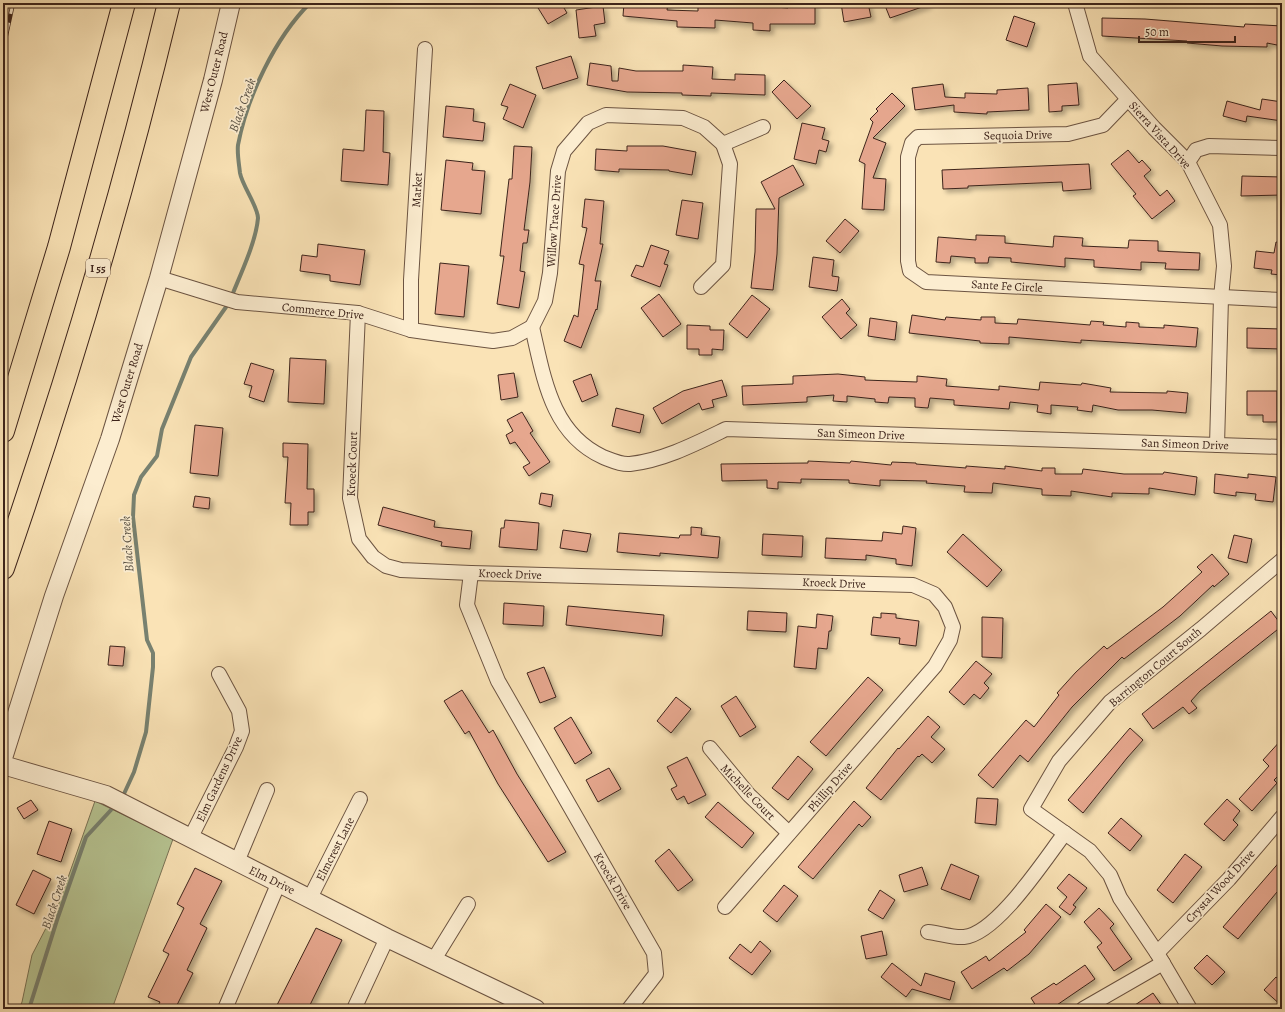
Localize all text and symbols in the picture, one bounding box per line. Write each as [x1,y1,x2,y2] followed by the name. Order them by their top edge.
[1139,18,1235,44] scale bar
[1145,24,1169,40] text: 50 m
[196,29,232,115] street label: West Outer Road
[224,76,260,134] water label: Black Creek
[1125,98,1195,172] street label: Sierra Vista Drive
[984,126,1052,144] street label: Sequoia Drive
[408,172,426,208] street label: Market
[543,174,565,269] street label: Willow Trace Drive
[86,259,110,277] road number: I 55
[971,276,1043,296] street label: Sante Fe Circle
[281,299,365,323] street label: Commerce Drive
[107,340,147,426] street label: West Outer Road
[817,424,905,444] street label: San Simeon Drive
[343,431,361,497] street label: Kroeck Court
[1141,434,1229,454] street label: San Simeon Drive
[117,515,137,573] water label: Black Creek
[478,565,542,583] street label: Kroeck Drive
[802,574,866,592] street label: Kroeck Drive
[1105,623,1205,711] street label: Barrington Court South
[192,734,246,824] street label: Elm Gardens Drive
[804,759,856,815] street label: Phillip Drive
[717,760,779,824] street label: Michelle Court
[312,814,358,884] street label: Elmcrest Lane
[1182,846,1258,926] street label: Crystal Wood Drive
[590,849,636,913] street label: Kroeck Drive
[246,862,298,898] street label: Elm Drive
[37,872,71,931] water label: Black Creek

